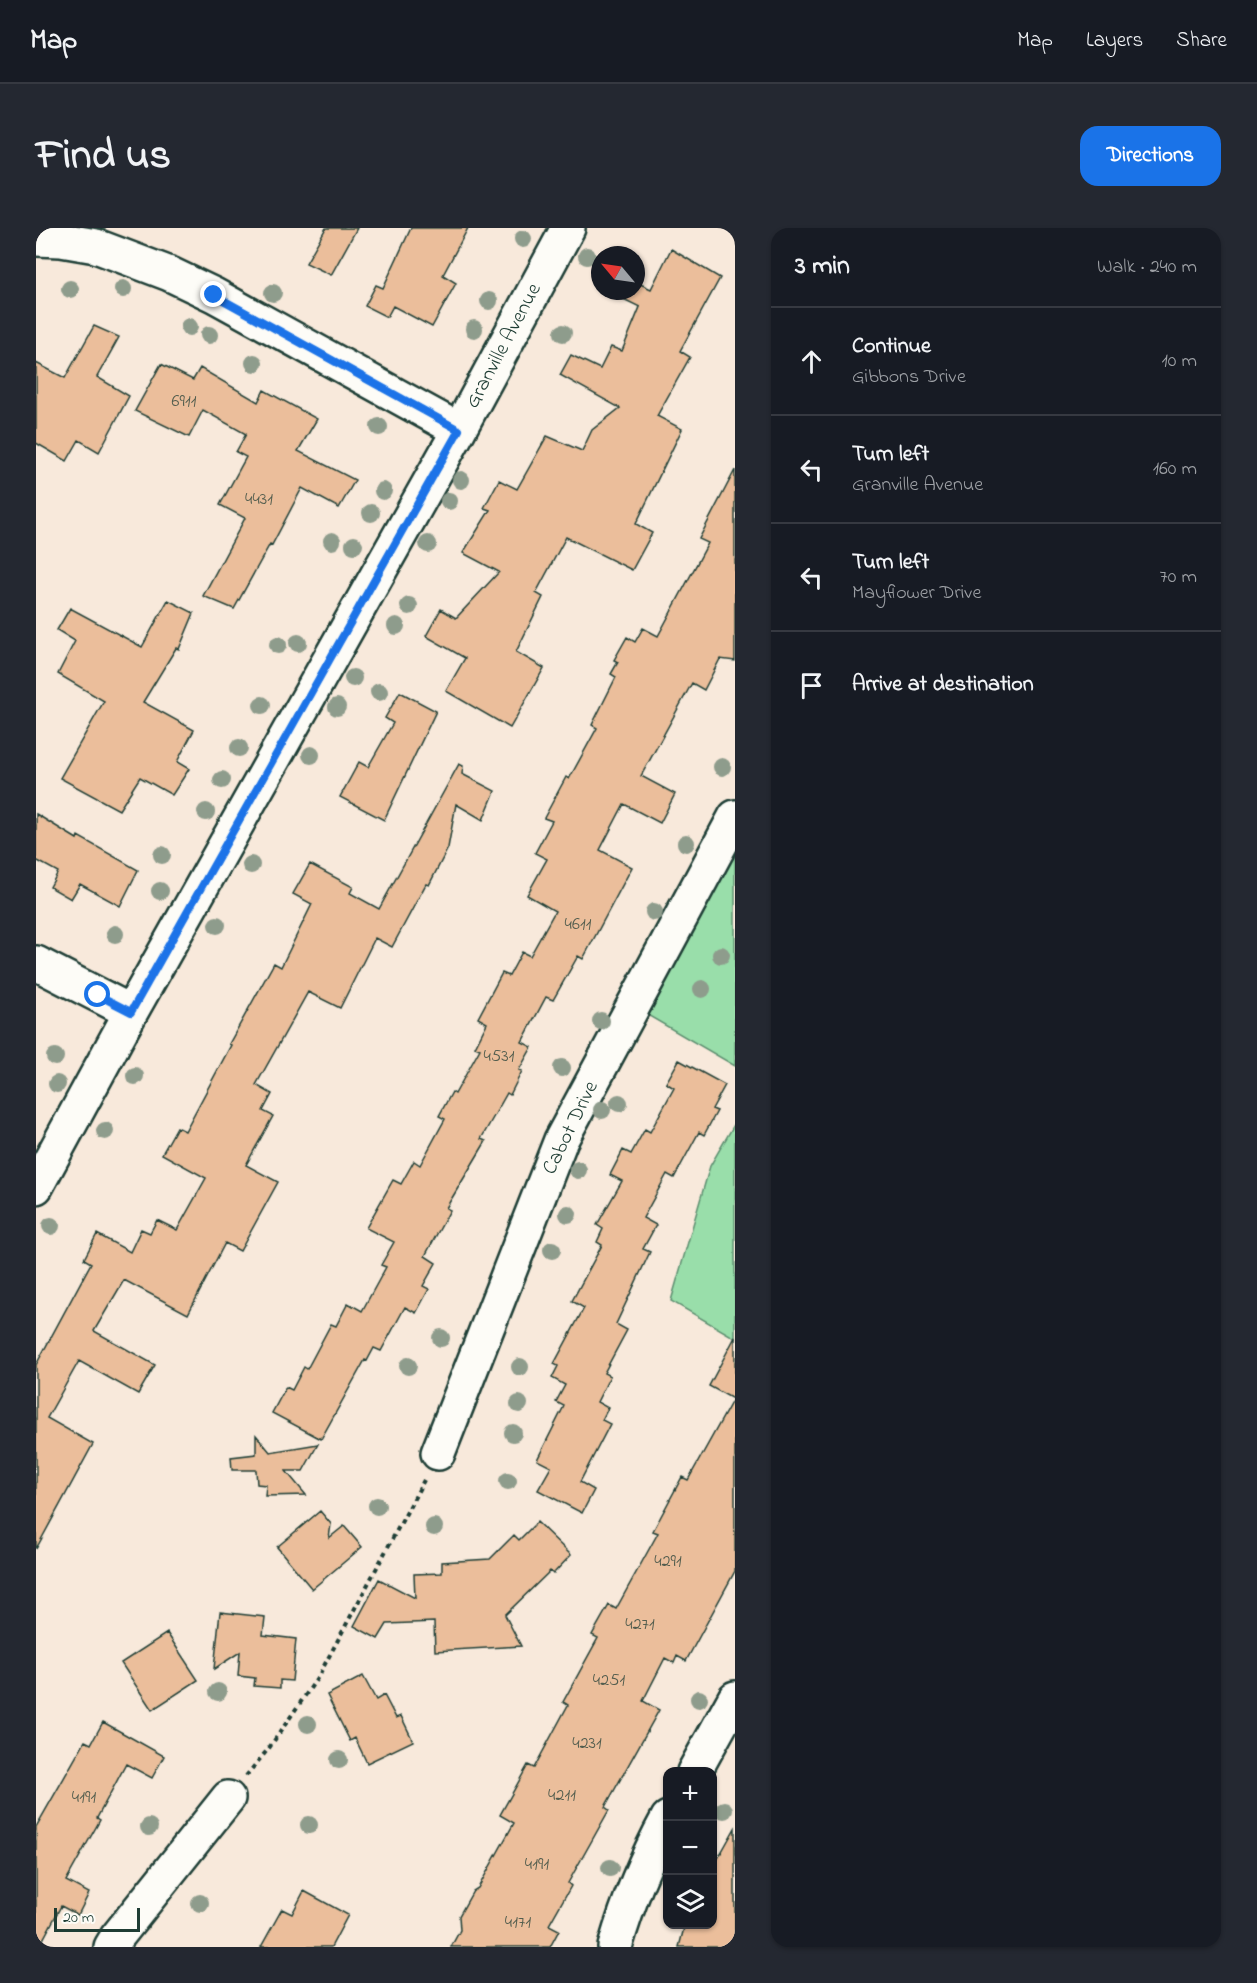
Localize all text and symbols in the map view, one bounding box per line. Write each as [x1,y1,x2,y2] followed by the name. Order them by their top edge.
[30,21,77,62] text: Map
[1017,26,1053,56] text: Map
[1086,26,1143,56] text: Layers
[1176,26,1227,56] text: Share
[36,126,171,187] text: Find us
[1080,126,1221,186] button: Directions
[591,246,645,300] north arrow
[795,248,850,286] text: 3 min
[1097,253,1197,282] text: Walk · 240 m
[458,278,550,414] street label: Granville Avenue
[200,281,226,307] route end
[852,331,931,363] text: Continue
[795,345,828,378] icon: ahead
[1161,347,1197,376] text: 10 m
[852,363,966,392] text: Gibbons Drive
[172,389,197,415] house number: 6911
[852,439,929,471] text: Turn left
[795,453,828,486] icon: left
[1153,455,1197,484] text: 160 m
[852,471,983,500] text: Granville Avenue
[245,487,273,513] house number: 4431
[852,547,929,579] text: Turn left
[795,561,828,594] icon: left
[1160,563,1197,592] text: 70 m
[852,579,982,608] text: Mayflower Drive
[795,669,828,702] icon: arrive
[852,669,1034,701] text: Arrive at destination
[565,912,592,938] house number: 4611
[84,981,110,1007] route start
[484,1044,515,1070] house number: 4531
[535,1075,607,1180] street label: Cabot Drive
[654,1549,682,1575] house number: 4291
[625,1612,655,1638] house number: 4271
[593,1668,625,1694] house number: 4251
[572,1731,602,1757] house number: 4231
[663,1767,717,1929] map controls
[663,1767,717,1821] button: +
[548,1783,576,1809] house number: 4211
[72,1785,96,1811] house number: 4191
[663,1821,717,1875] button: −
[525,1852,549,1878] house number: 4191
[663,1875,717,1929] button: layers
[54,1905,140,1932] scale bar
[63,1906,94,1930] text: 20 m
[505,1910,531,1936] house number: 4171

